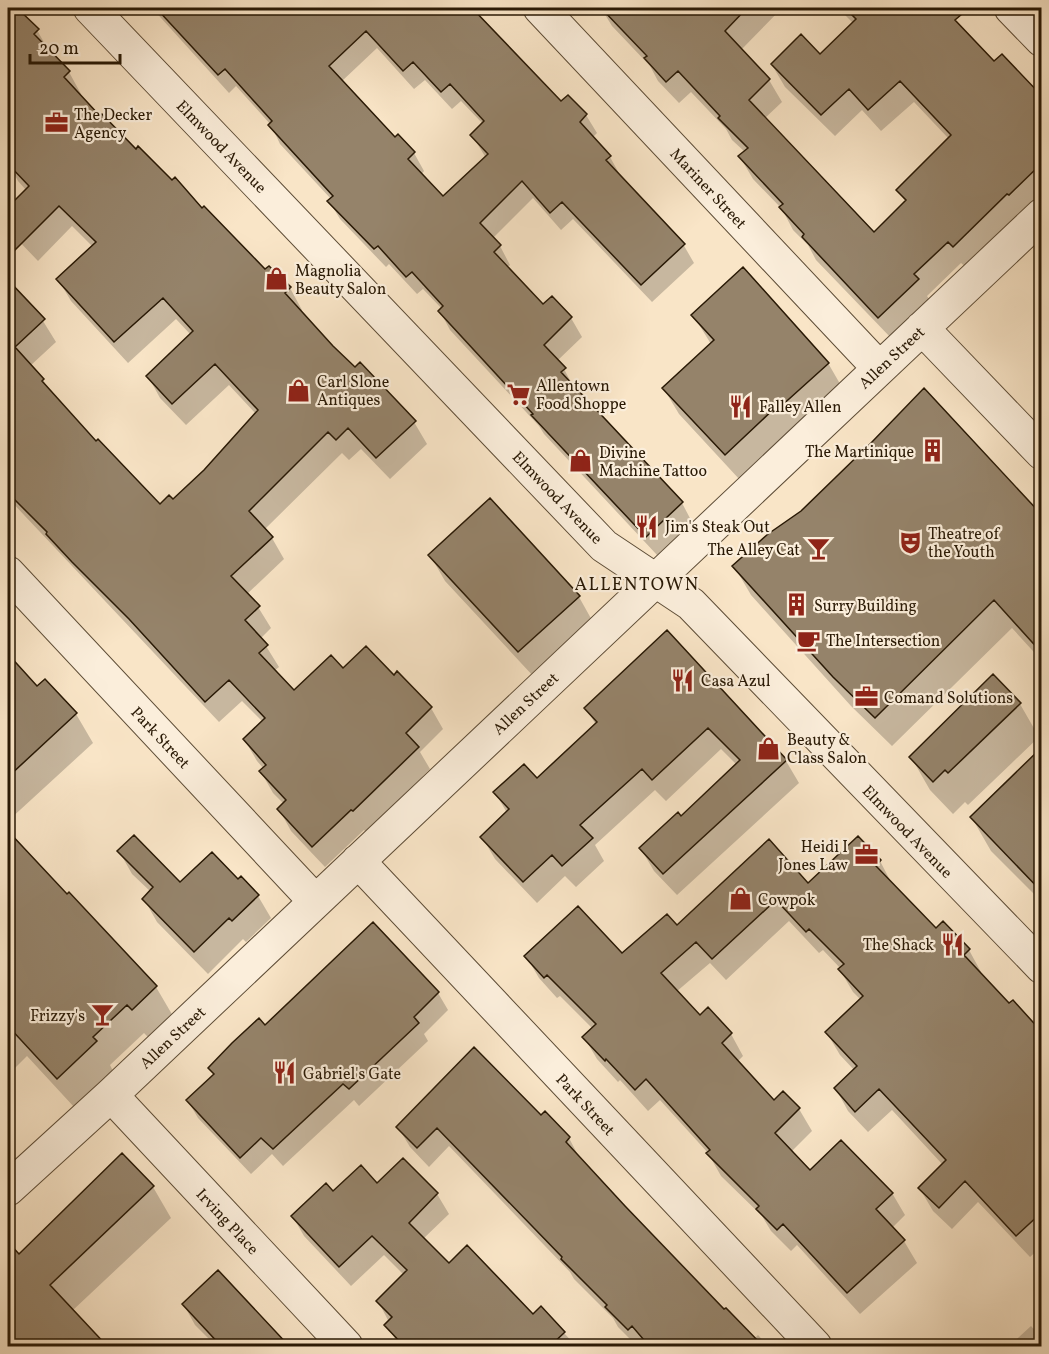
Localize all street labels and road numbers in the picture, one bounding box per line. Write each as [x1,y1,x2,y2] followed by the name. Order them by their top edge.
[170,96,271,199] street label: Elmwood Avenue
[664,144,751,235] street label: Mariner Street
[854,322,931,395] street label: Allen Street
[506,447,607,550] street label: Elmwood Avenue
[488,668,565,741] street label: Allen Street
[125,702,194,775] street label: Park Street
[856,781,957,884] street label: Elmwood Avenue
[135,1002,212,1075] street label: Allen Street
[550,1069,619,1142] street label: Park Street
[190,1184,263,1260] street label: Irving Place

